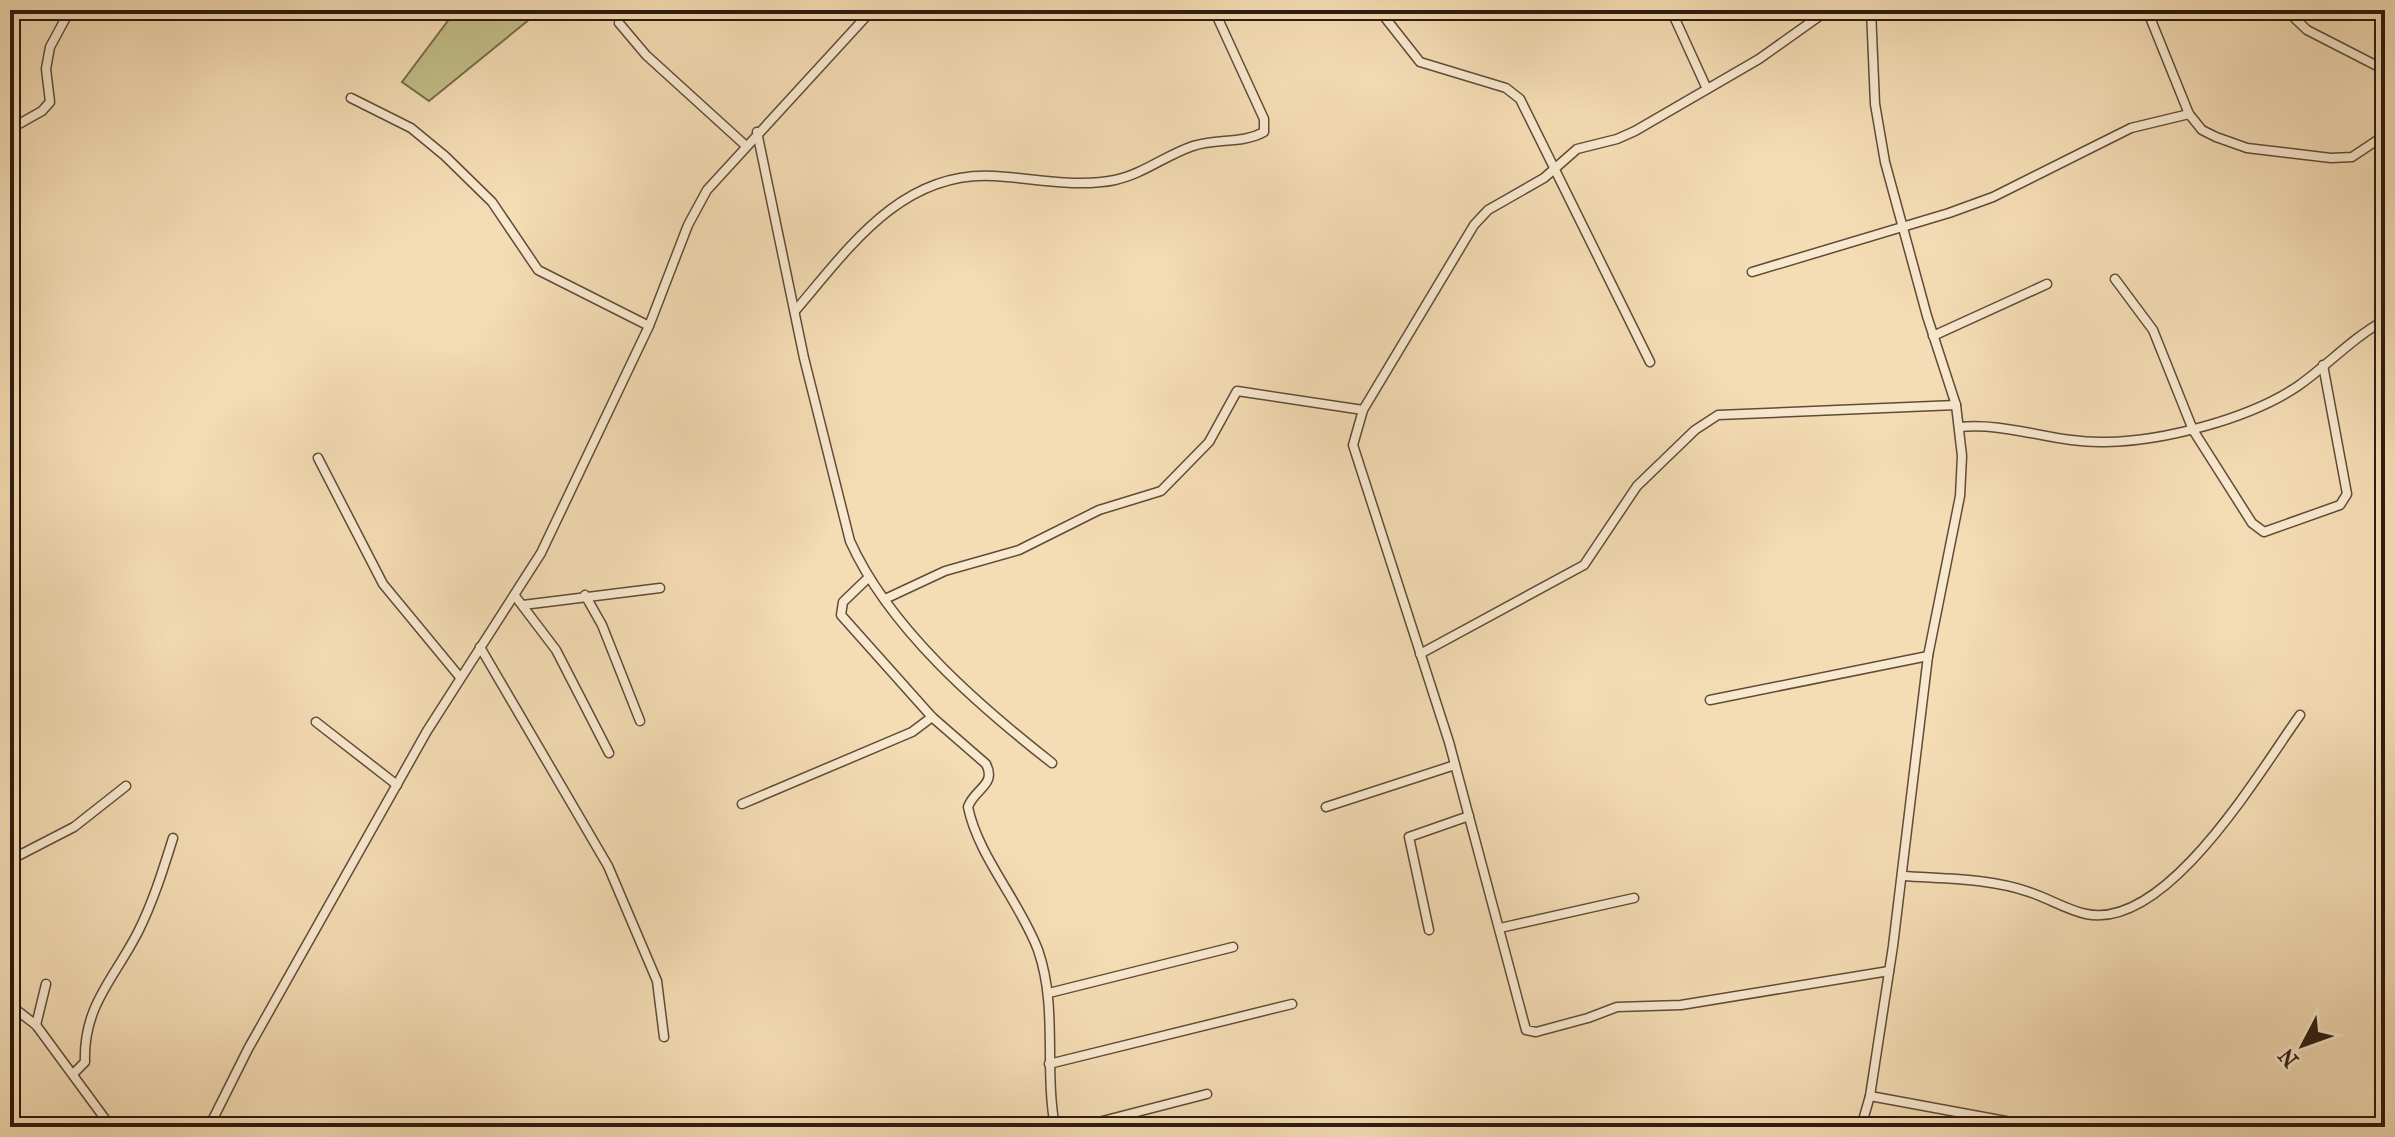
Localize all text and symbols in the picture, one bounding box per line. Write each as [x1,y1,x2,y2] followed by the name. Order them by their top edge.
[2263,1005,2343,1085] north arrow
[2273,1042,2304,1072] text: N

